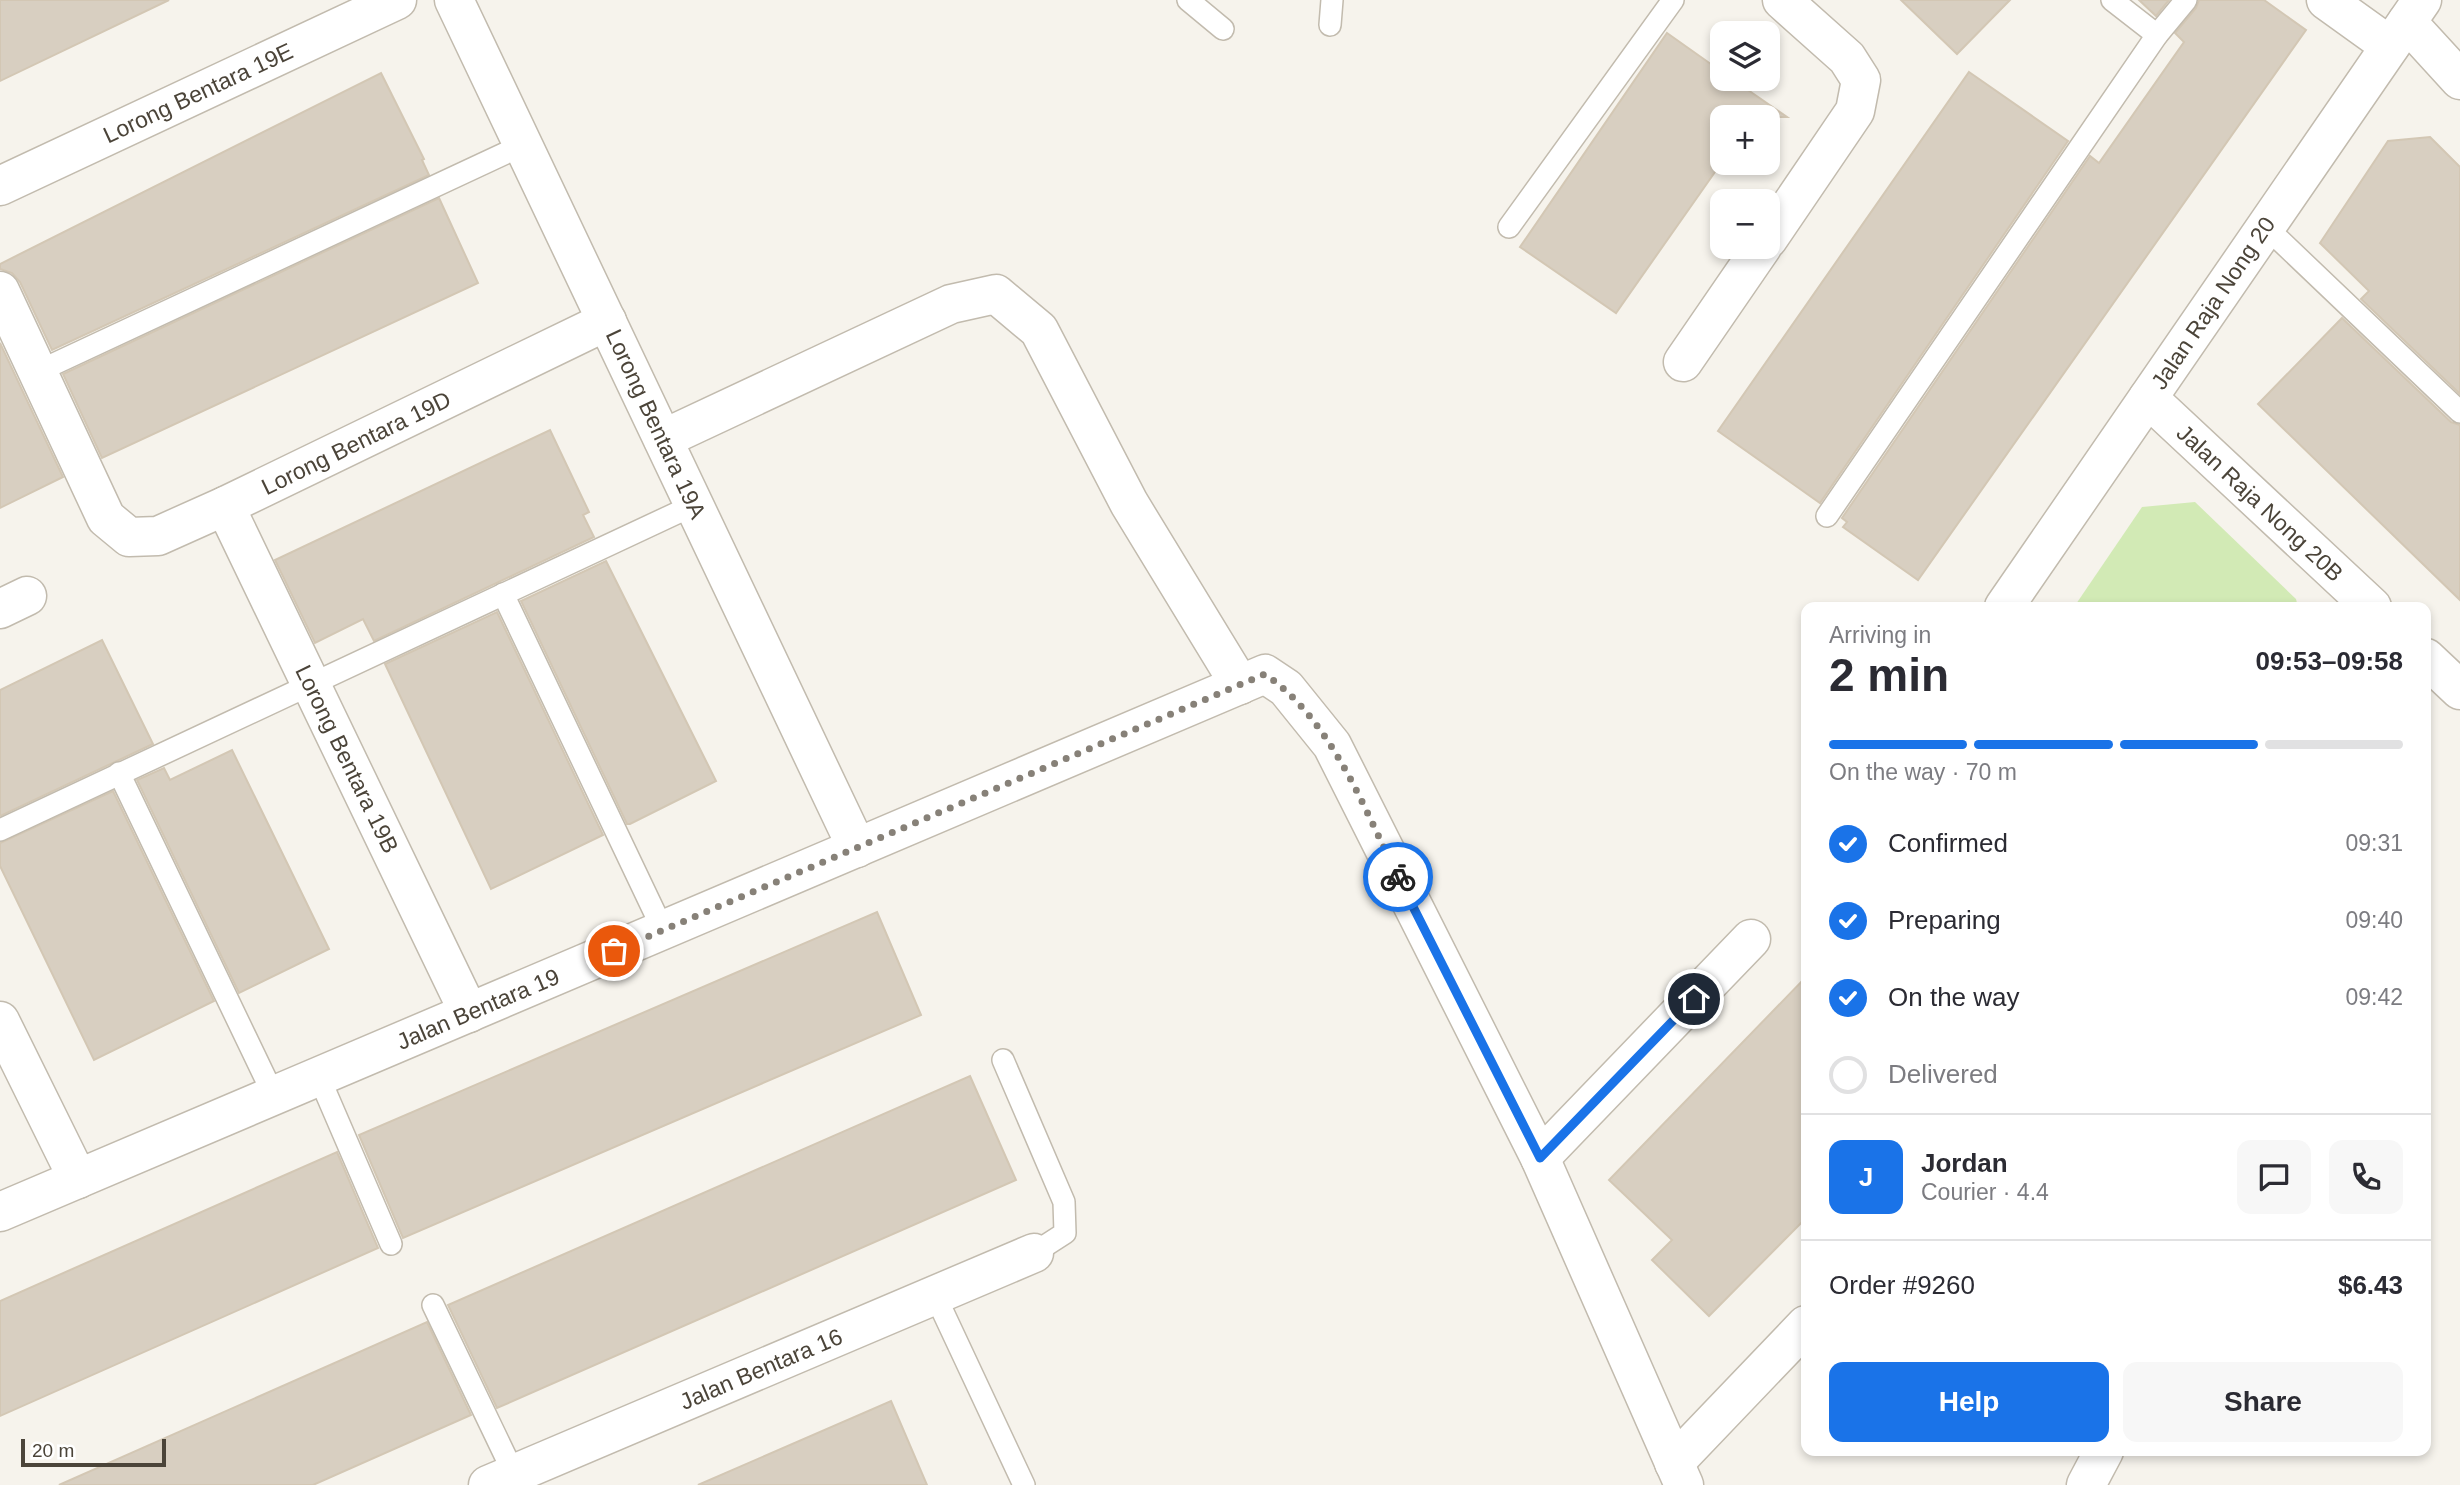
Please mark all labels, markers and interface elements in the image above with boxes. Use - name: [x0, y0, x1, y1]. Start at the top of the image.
- map controls: [1710, 21, 1780, 259]
- button: layers: [1710, 21, 1780, 91]
- street label: Lorong Bentara 19E: [99, 38, 297, 148]
- button: +: [1710, 105, 1780, 175]
- button: −: [1710, 189, 1780, 259]
- street label: Jalan Raja Nong 20: [2146, 212, 2280, 394]
- street label: Lorong Bentara 19A: [601, 325, 712, 523]
- street label: Lorong Bentara 19D: [257, 386, 455, 500]
- street label: Jalan Raja Nong 20B: [2172, 419, 2348, 587]
- text: Arriving in: [1829, 622, 1931, 648]
- text: 09:53–09:58: [2256, 646, 2403, 676]
- text: 2 min: [1829, 649, 1949, 701]
- street label: Lorong Bentara 19B: [290, 661, 404, 857]
- text: On the way · 70 m: [1829, 759, 2017, 785]
- icon: check: [1829, 825, 1867, 863]
- text: Confirmed: [1888, 828, 2008, 858]
- text: 09:31: [2345, 830, 2403, 856]
- courier: [1363, 842, 1433, 912]
- icon: bike: [1379, 858, 1417, 896]
- icon: check: [1829, 902, 1867, 940]
- text: Preparing: [1888, 905, 2001, 935]
- text: 09:40: [2345, 907, 2403, 933]
- pin: [584, 921, 644, 981]
- icon: bag: [595, 932, 633, 970]
- street label: Jalan Bentara 19: [393, 963, 563, 1055]
- pin: [1664, 969, 1724, 1029]
- icon: check: [1829, 979, 1867, 1017]
- icon: home: [1675, 980, 1713, 1018]
- text: On the way: [1888, 982, 2020, 1012]
- text: 09:42: [2345, 984, 2403, 1010]
- text: Delivered: [1888, 1059, 1998, 1089]
- button: chat: [2237, 1140, 2311, 1214]
- button: phone: [2329, 1140, 2403, 1214]
- text: Jordan: [1921, 1148, 2008, 1178]
- text: J: [1859, 1162, 1873, 1192]
- text: Courier · 4.4: [1921, 1179, 2049, 1205]
- text: Order #9260: [1829, 1270, 1975, 1300]
- text: $6.43: [2338, 1270, 2403, 1300]
- street label: Jalan Bentara 16: [676, 1323, 846, 1415]
- button: Help: [1829, 1362, 2109, 1442]
- button: Share: [2123, 1362, 2403, 1442]
- scale bar: [21, 1436, 166, 1468]
- text: 20 m: [32, 1440, 74, 1461]

